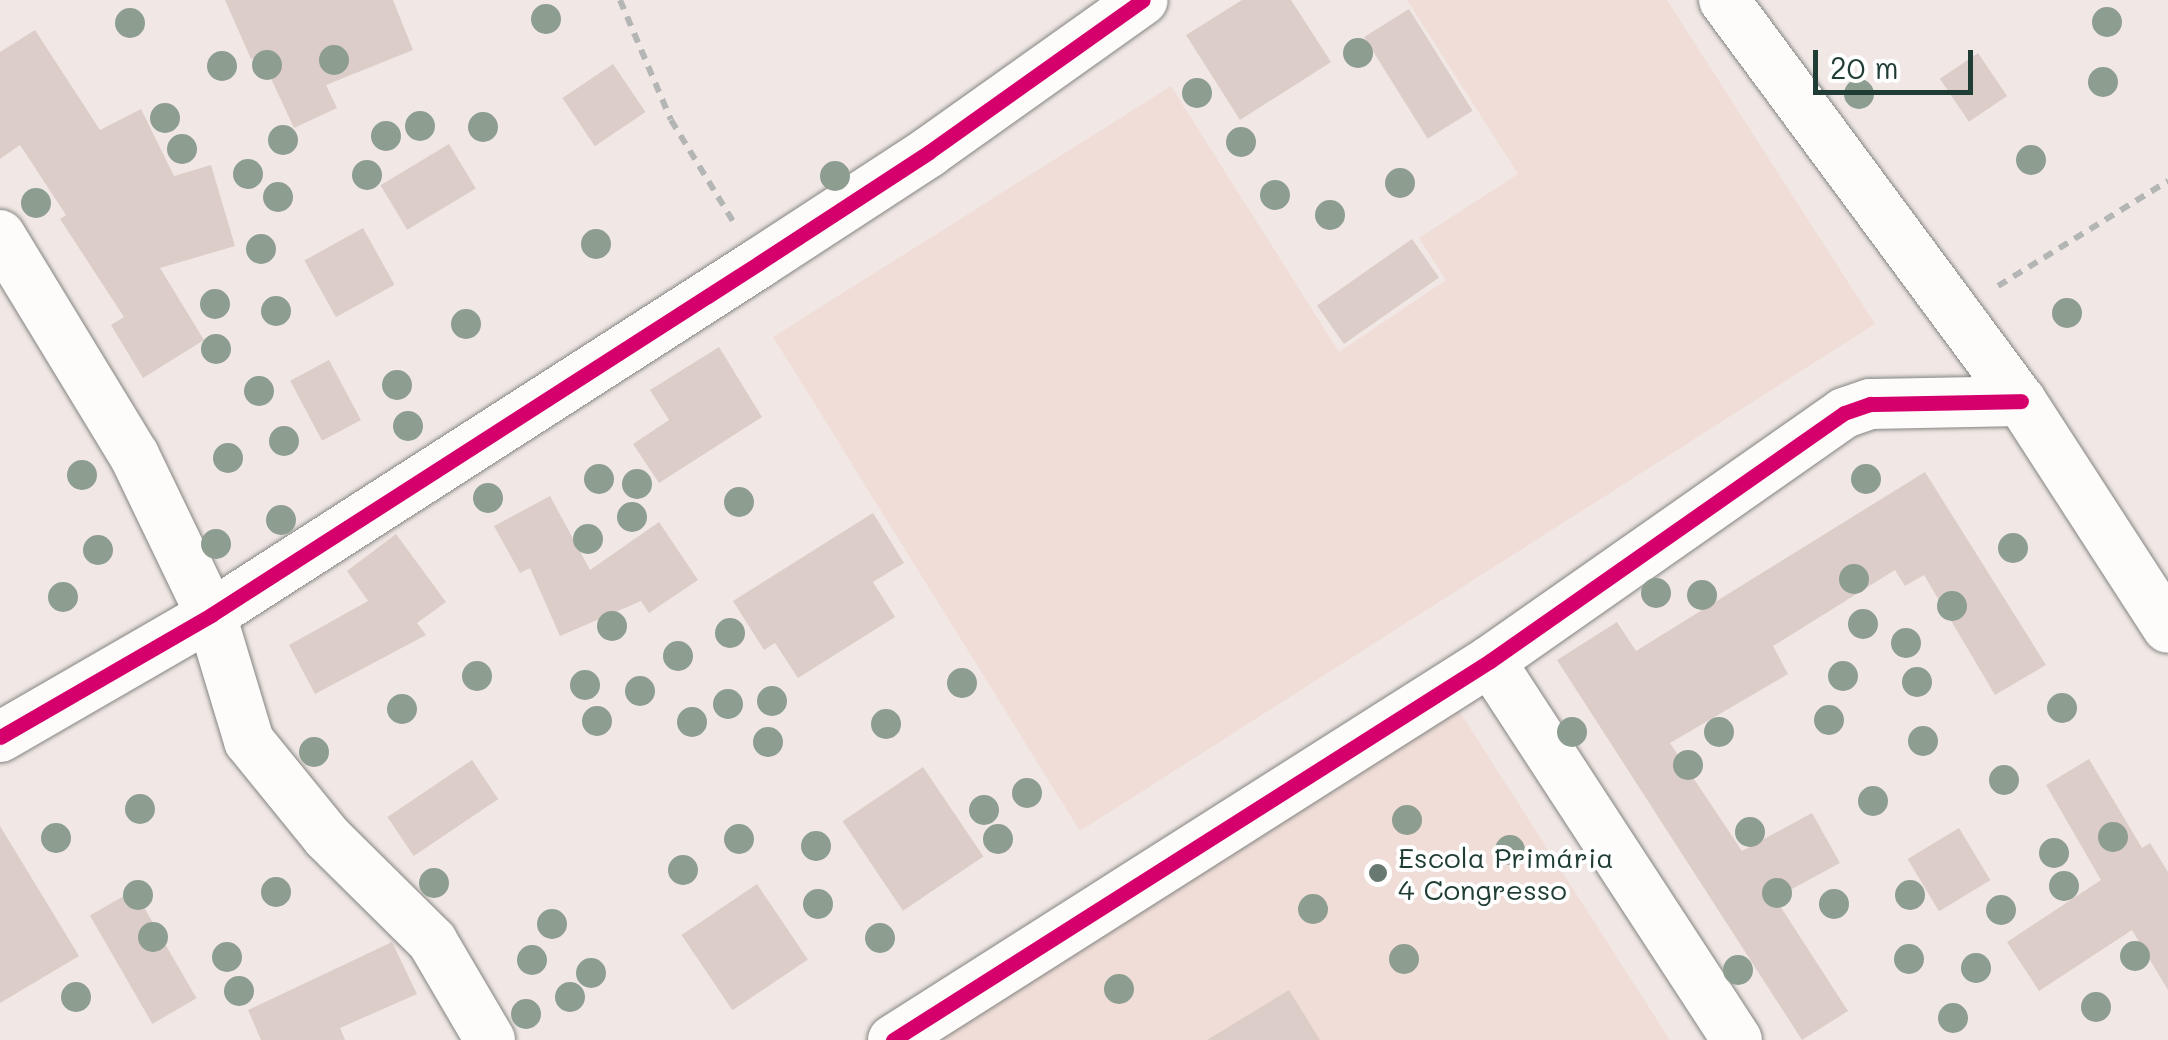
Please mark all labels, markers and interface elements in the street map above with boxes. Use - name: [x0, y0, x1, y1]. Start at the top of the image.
- scale bar: [1818, 30, 1978, 92]
- text: 20 m: [1830, 47, 1899, 87]
- place label: Escola Primária 4 Congresso: [1398, 840, 1614, 906]
- marker: Escola Primária 4 Congresso: [1367, 862, 1389, 884]

